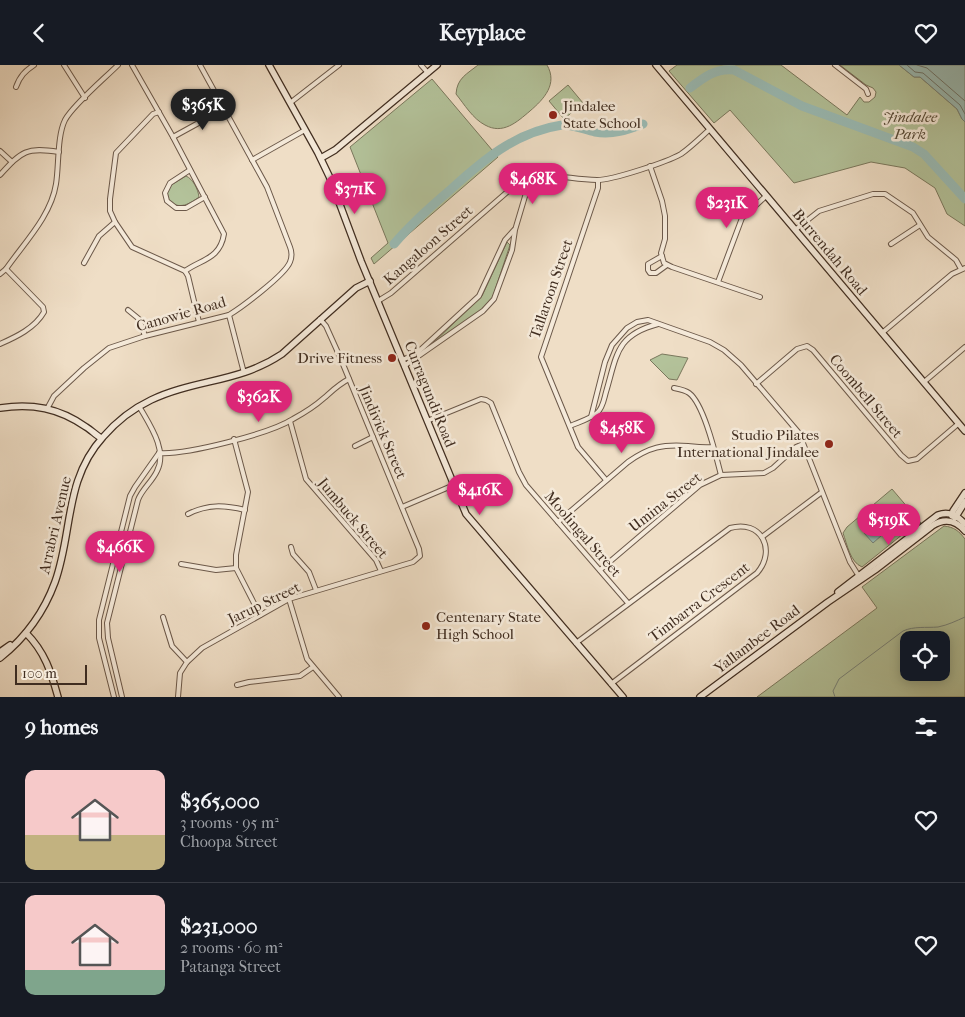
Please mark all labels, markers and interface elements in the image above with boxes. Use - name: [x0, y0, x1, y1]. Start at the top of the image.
- icon: back: [25, 19, 53, 47]
- icon: heart: [912, 19, 940, 47]
- text: Keyplace: [439, 20, 526, 46]
- pin: $365K: [168, 88, 238, 131]
- text: $365K: [182, 95, 224, 114]
- place label: Jindalee State School: [562, 97, 641, 132]
- park label: Jindalee Park: [883, 108, 938, 143]
- marker: Jindalee State School: [547, 109, 559, 121]
- pin: $468K: [498, 163, 568, 205]
- text: $468K: [510, 169, 556, 188]
- pin: $371K: [320, 173, 390, 215]
- text: $371K: [335, 179, 375, 198]
- pin: $231K: [692, 186, 762, 229]
- text: $231K: [707, 193, 747, 212]
- street label: Kangaloon Street: [380, 201, 477, 289]
- street label: Burrendah Road: [789, 205, 872, 299]
- street label: Tallaroon Street: [526, 236, 577, 341]
- street label: Canowie Road: [134, 292, 229, 335]
- street label: Curragundi Road: [401, 338, 460, 450]
- place label: Drive Fitness: [297, 349, 382, 367]
- street label: Coombell Street: [826, 350, 907, 442]
- marker: Drive Fitness: [386, 352, 398, 364]
- pin: $362K: [224, 381, 294, 423]
- street label: Jindivick Street: [355, 382, 411, 482]
- text: $362K: [237, 387, 281, 406]
- pin: $458K: [587, 411, 657, 454]
- text: $458K: [600, 418, 644, 437]
- place label: Studio Pilates International Jindalee: [677, 426, 820, 461]
- marker: Studio Pilates International Jindalee: [823, 438, 835, 450]
- street label: Umina Street: [625, 468, 705, 536]
- street label: Jumbuck Street: [313, 473, 392, 562]
- pin: $416K: [445, 473, 515, 516]
- street label: Arrabri Avenue: [35, 474, 75, 577]
- text: $416K: [458, 480, 502, 499]
- street label: Moolingal Street: [541, 487, 626, 581]
- pin: $519K: [854, 503, 924, 546]
- text: $519K: [868, 510, 910, 529]
- pin: $466K: [85, 531, 155, 573]
- text: $466K: [96, 537, 144, 556]
- street label: Timbarra Crescent: [645, 558, 754, 646]
- street label: Jarup Street: [224, 578, 304, 629]
- street label: Yallambee Road: [710, 600, 804, 678]
- place label: Centenary State High School: [436, 608, 542, 643]
- marker: Centenary State High School: [420, 620, 432, 632]
- map controls: [900, 631, 950, 681]
- button: locate: [900, 631, 950, 681]
- scale bar: [15, 662, 88, 685]
- text: 100 m: [22, 665, 57, 682]
- icon: filters: [912, 713, 940, 741]
- text: 9 homes: [25, 715, 98, 739]
- text: $365,000: [180, 789, 260, 813]
- icon: home: [65, 790, 125, 850]
- icon: heart: [912, 806, 940, 834]
- text: 3 rooms · 95 m²: [180, 813, 279, 832]
- text: Choopa Street: [180, 832, 278, 851]
- text: $231,000: [180, 914, 258, 938]
- icon: home: [65, 915, 125, 975]
- icon: heart: [912, 931, 940, 959]
- text: 2 rooms · 60 m²: [180, 938, 283, 957]
- text: Patanga Street: [180, 957, 281, 976]

